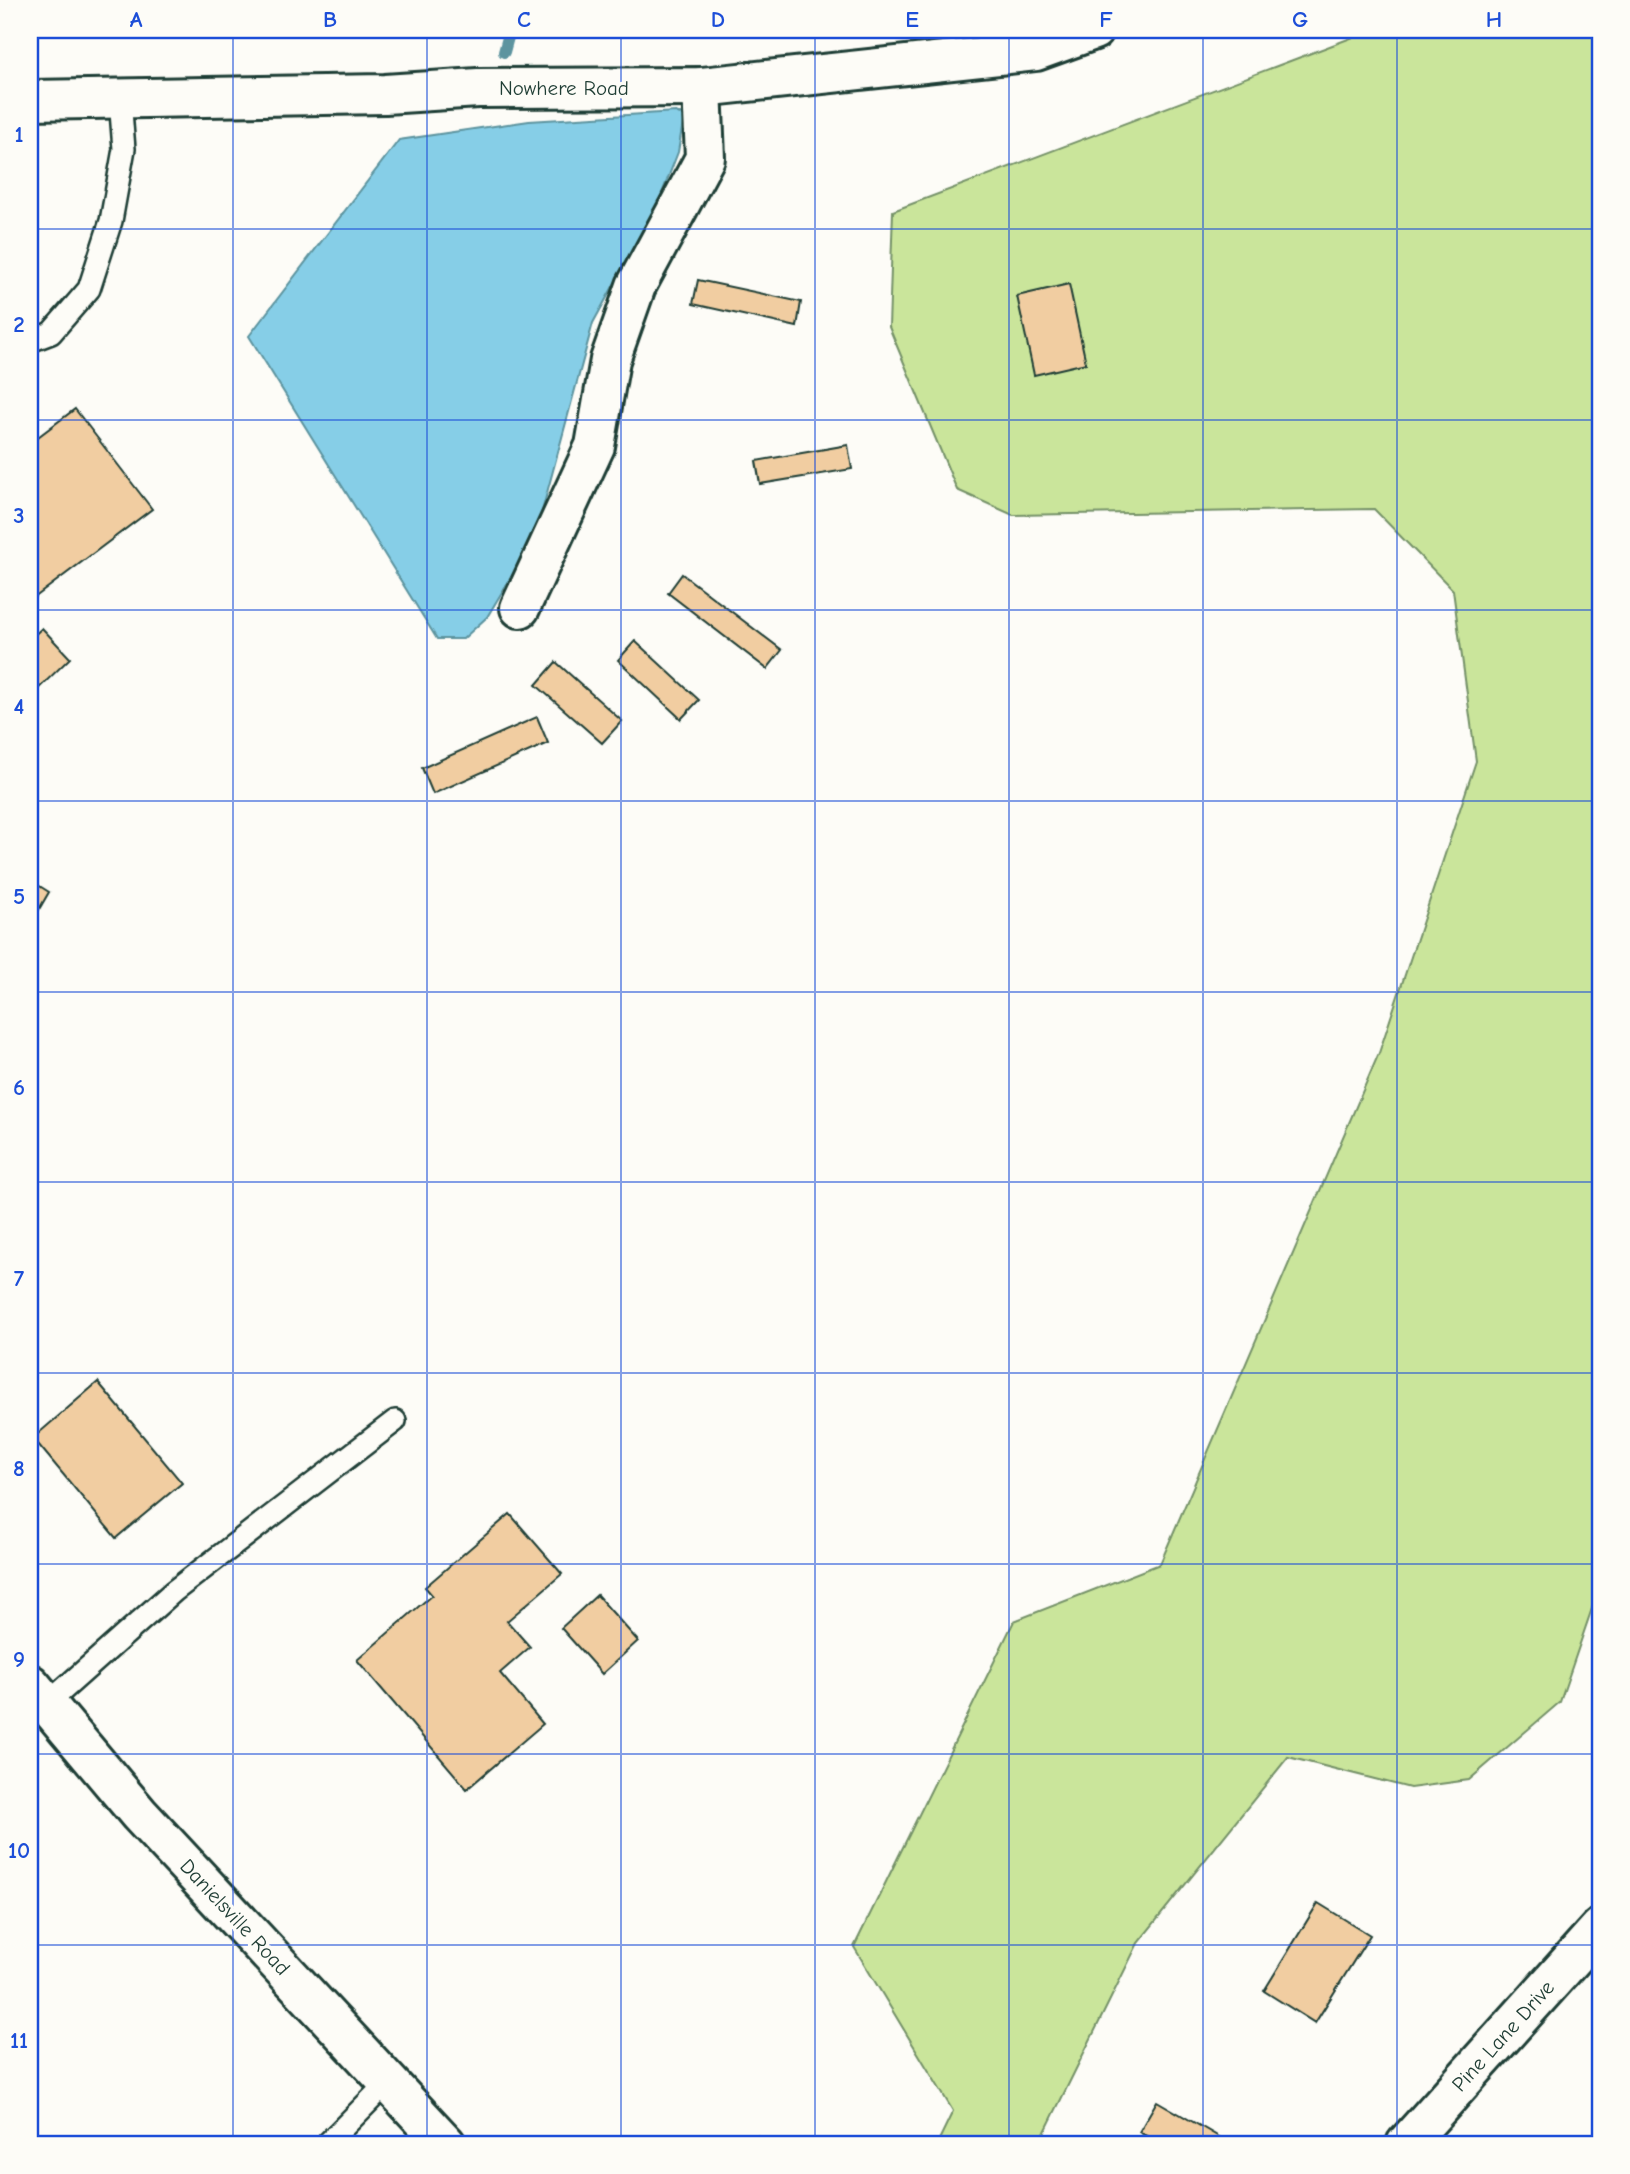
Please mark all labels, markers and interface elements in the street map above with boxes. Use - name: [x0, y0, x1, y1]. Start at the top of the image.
- text: A: [130, 6, 143, 33]
- text: B: [323, 6, 337, 33]
- text: C: [517, 6, 531, 33]
- text: D: [711, 6, 725, 33]
- text: E: [905, 6, 919, 33]
- text: F: [1099, 6, 1113, 33]
- text: G: [1292, 6, 1308, 33]
- text: H: [1486, 6, 1502, 33]
- street label: Nowhere Road: [499, 76, 629, 100]
- text: 1: [14, 121, 24, 148]
- text: 2: [13, 311, 25, 338]
- text: 3: [13, 502, 25, 529]
- text: 4: [14, 693, 25, 720]
- text: 5: [13, 883, 25, 910]
- text: 6: [13, 1074, 25, 1101]
- text: 7: [14, 1265, 25, 1292]
- text: 8: [13, 1455, 25, 1482]
- text: 9: [13, 1646, 25, 1673]
- text: 10: [8, 1837, 30, 1864]
- street label: Danielsville Road: [175, 1854, 295, 1980]
- street label: Pine Lane Drive: [1447, 1976, 1559, 2096]
- text: 11: [10, 2027, 28, 2054]

